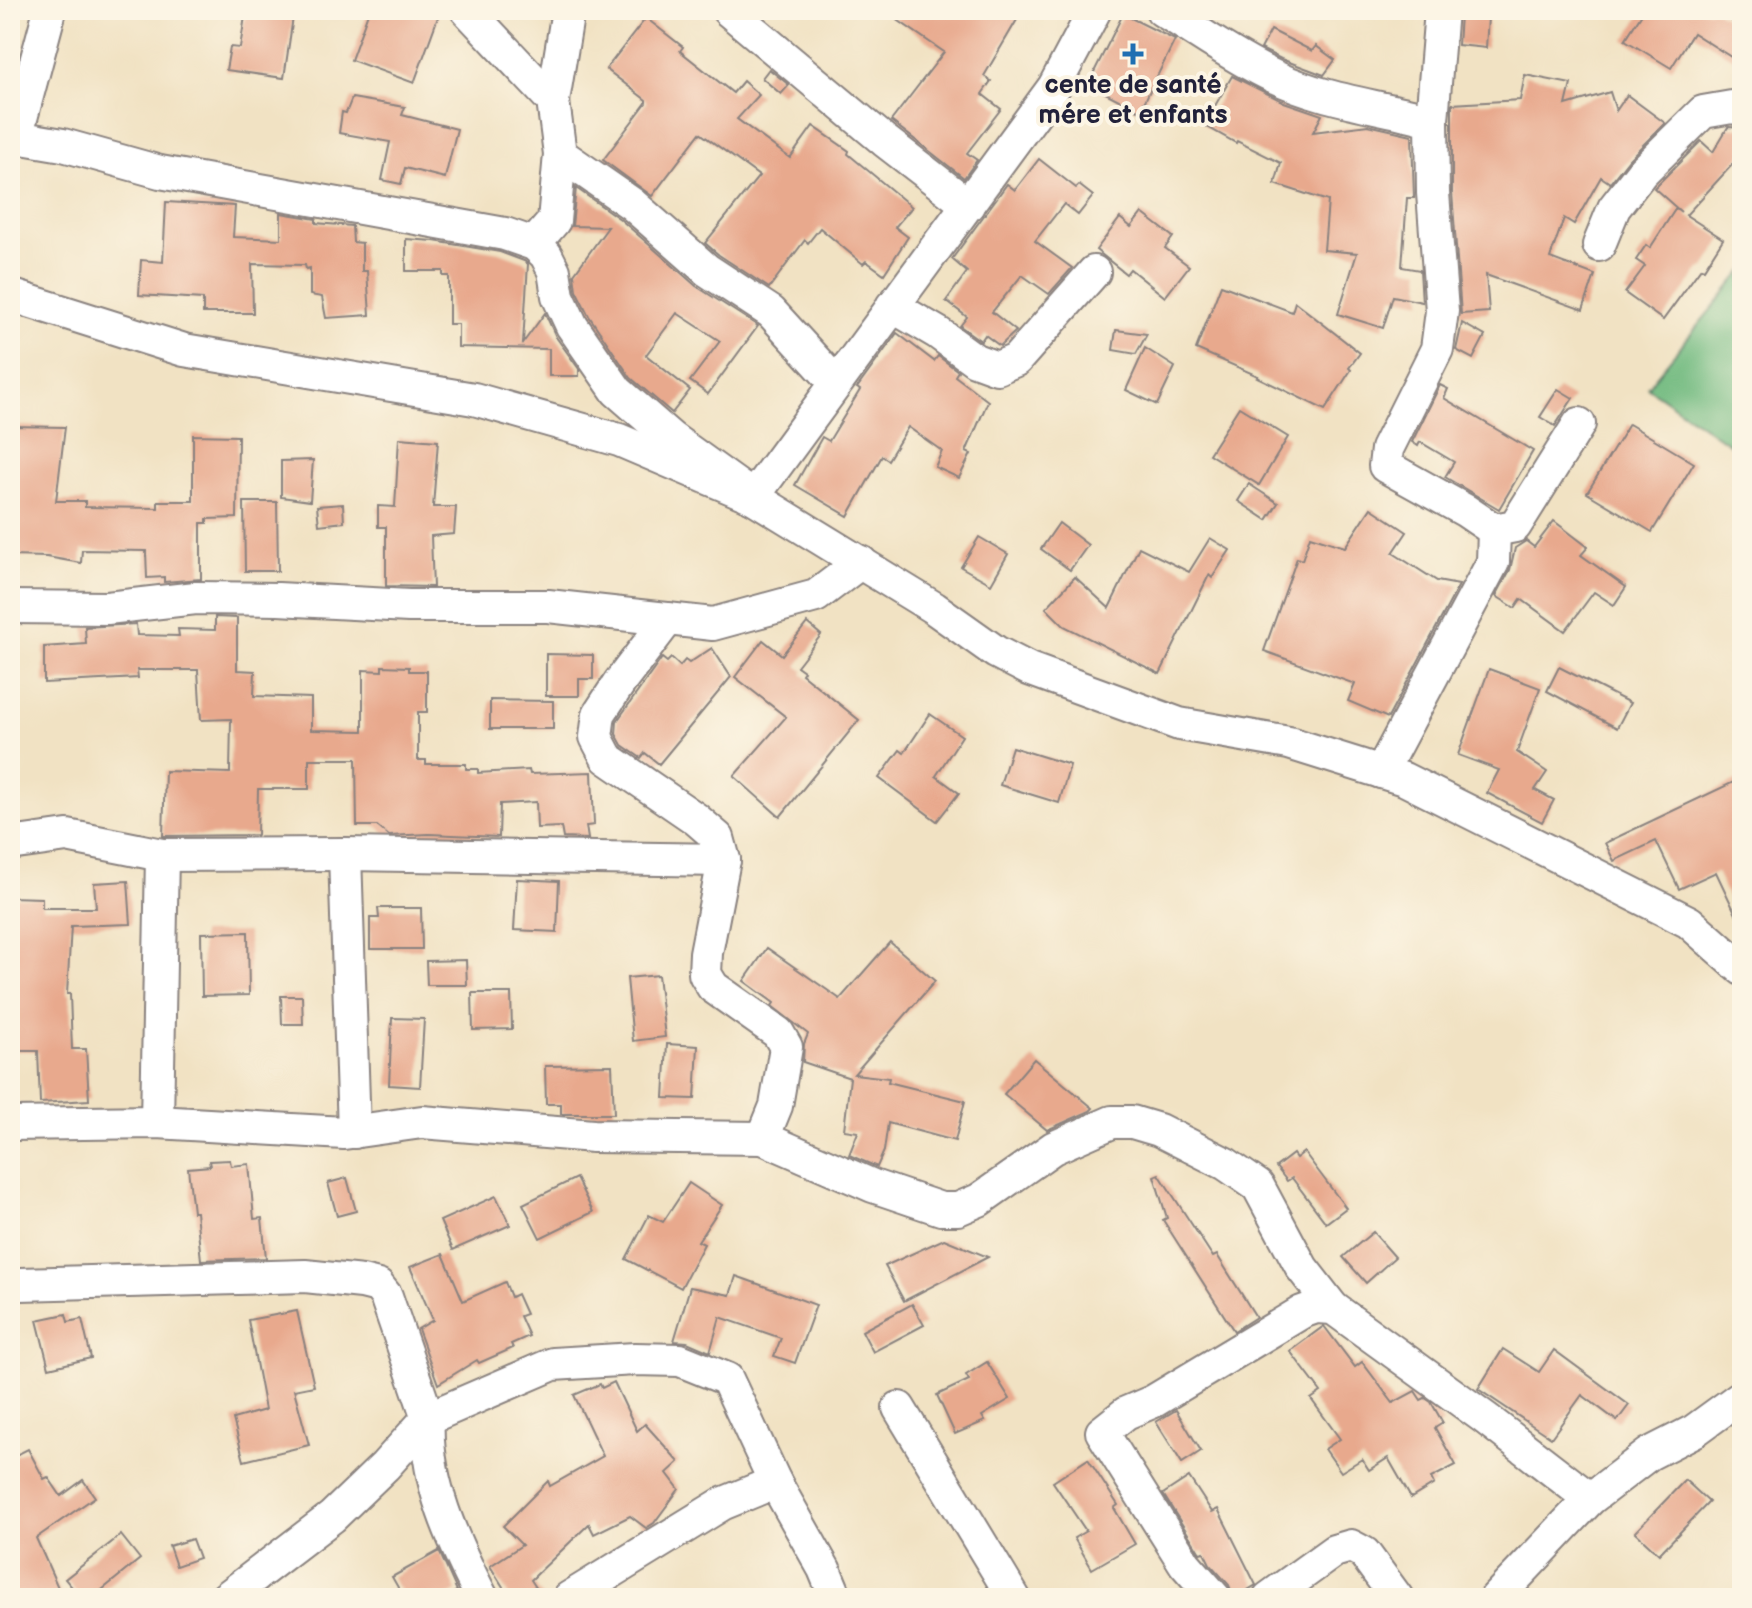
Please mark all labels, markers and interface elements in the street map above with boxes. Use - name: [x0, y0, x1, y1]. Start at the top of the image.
- marker: cente de santé mére et enfants: [1122, 43, 1144, 65]
- place label: cente de santé mére et enfants: [1038, 70, 1228, 131]

